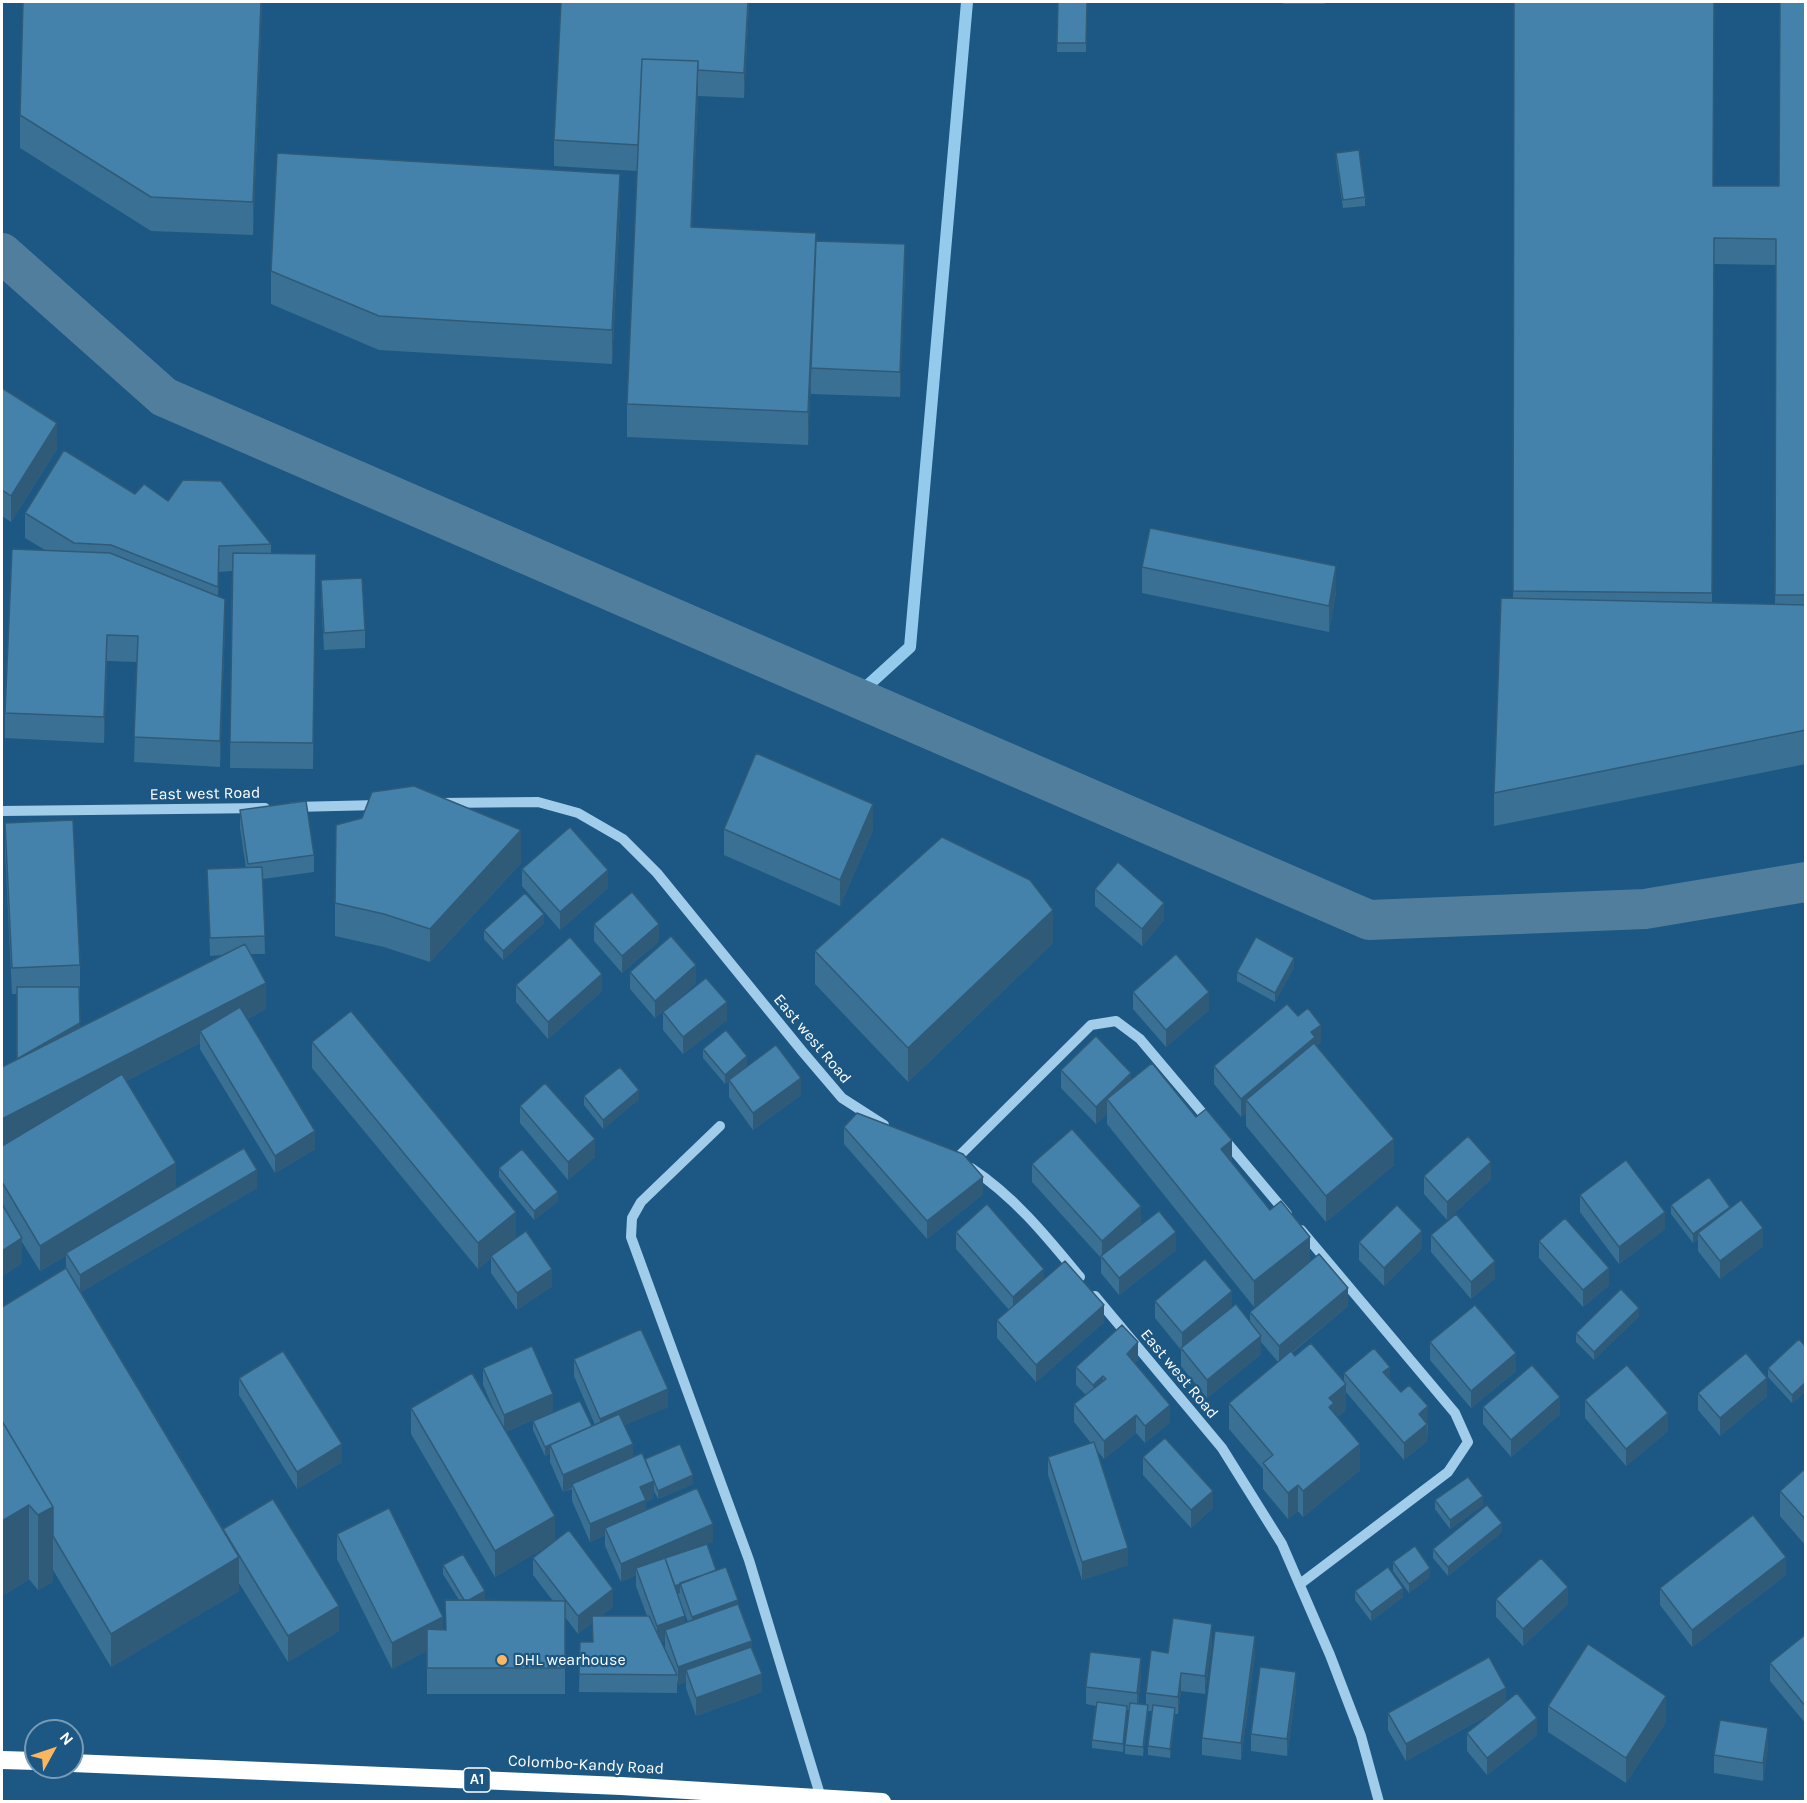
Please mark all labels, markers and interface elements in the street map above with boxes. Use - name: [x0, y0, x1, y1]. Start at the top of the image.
- street label: East west Road: [149, 783, 261, 805]
- street label: East west Road: [769, 990, 855, 1088]
- street label: East west Road: [1136, 1325, 1222, 1423]
- place label: DHL wearhouse: [514, 1650, 626, 1670]
- marker: DHL wearhouse: [495, 1653, 509, 1667]
- north arrow: [24, 1719, 84, 1779]
- text: N: [56, 1728, 78, 1749]
- street label: Colombo-Kandy Road: [507, 1751, 665, 1779]
- road number: A1: [464, 1768, 490, 1792]

